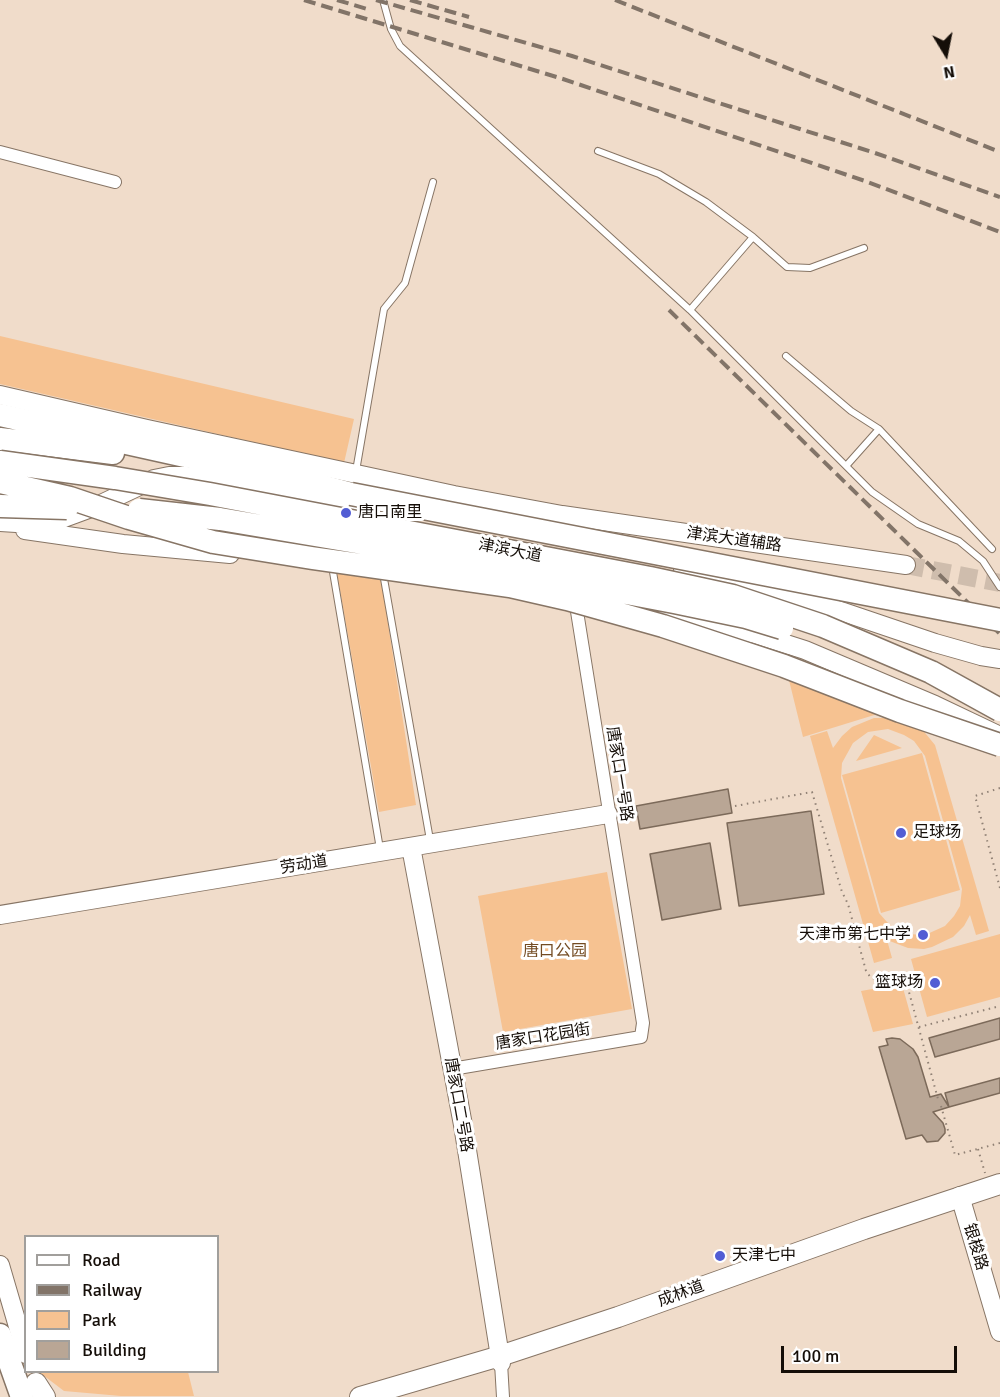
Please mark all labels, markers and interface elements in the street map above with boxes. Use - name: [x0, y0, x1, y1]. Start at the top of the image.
- north arrow: [916, 24, 976, 84]
- text: N: [942, 61, 956, 83]
- place label: 唐口南里: [358, 503, 422, 523]
- marker: 唐口南里: [339, 506, 353, 520]
- street label: 津滨大道辅路: [685, 524, 783, 556]
- street label: 津滨大道: [477, 535, 543, 567]
- street label: 唐家口一号路: [602, 725, 636, 823]
- place label: 足球场: [913, 823, 961, 843]
- marker: 足球场: [894, 826, 908, 840]
- street label: 劳动道: [279, 852, 329, 878]
- place label: 天津市第七中学: [799, 925, 911, 945]
- marker: 天津市第七中学: [916, 928, 930, 942]
- park label: 唐口公园: [523, 942, 587, 962]
- place label: 篮球场: [875, 973, 923, 993]
- marker: 篮球场: [928, 976, 942, 990]
- street label: 唐家口花园街: [494, 1020, 592, 1054]
- street label: 唐家口二号路: [440, 1056, 476, 1154]
- street label: 银梭路: [959, 1221, 991, 1273]
- legend: [24, 1235, 219, 1373]
- place label: 天津七中: [732, 1246, 796, 1266]
- text: Road: [82, 1249, 121, 1271]
- marker: 天津七中: [713, 1249, 727, 1263]
- street label: 成林道: [655, 1277, 707, 1311]
- text: Railway: [82, 1279, 142, 1301]
- text: Park: [82, 1309, 117, 1331]
- scale bar: [784, 1334, 960, 1372]
- text: Building: [82, 1339, 146, 1361]
- text: 100 m: [792, 1345, 839, 1367]

